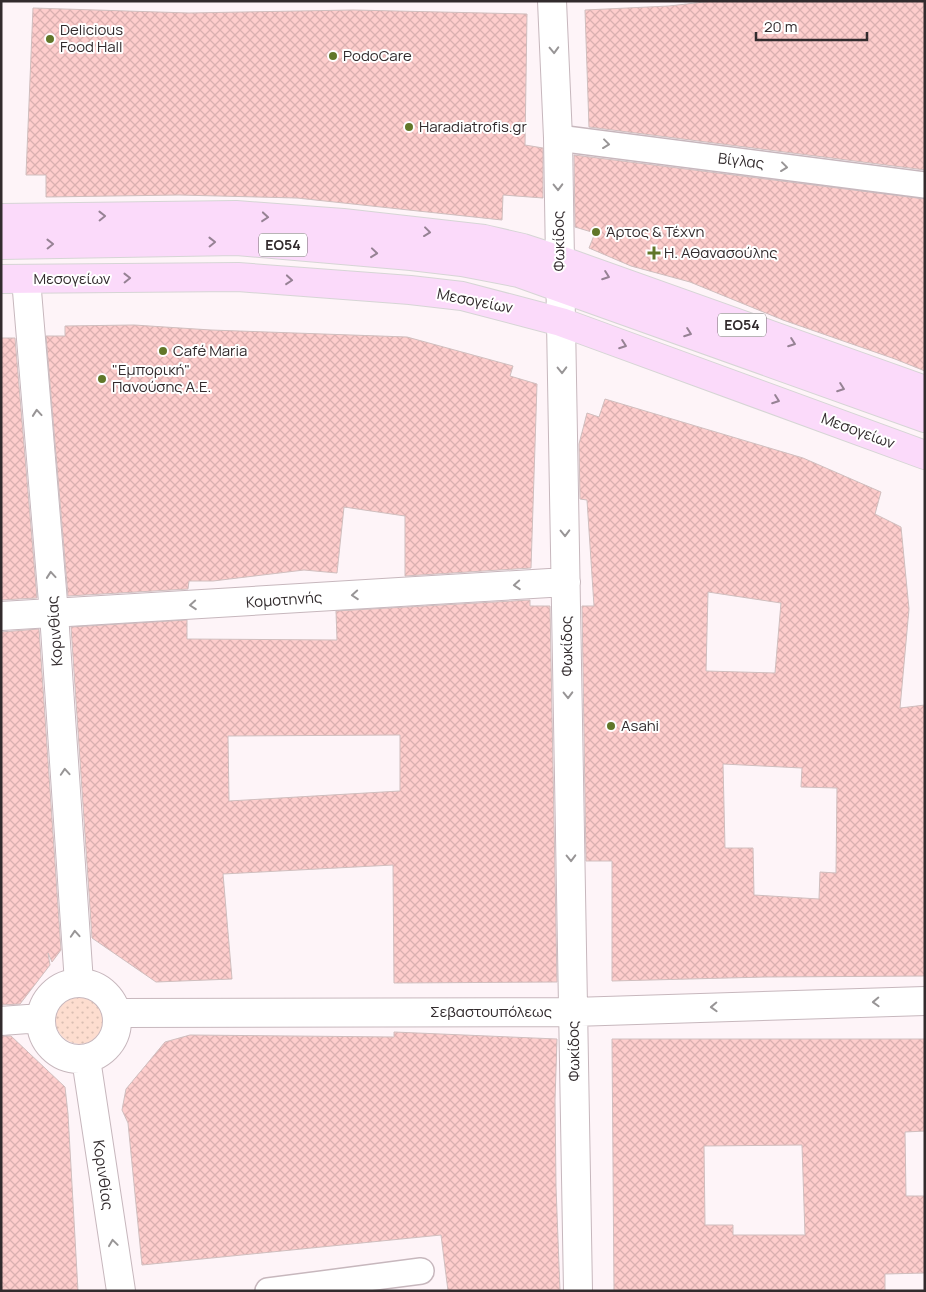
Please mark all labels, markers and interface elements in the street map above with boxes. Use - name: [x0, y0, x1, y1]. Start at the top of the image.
- scale bar: [756, 10, 867, 42]
- text: 20 m: [764, 16, 797, 37]
- place label: Delicious Food Hall: [60, 19, 123, 57]
- marker: Delicious Food Hall: [44, 33, 56, 45]
- place label: PodoCare: [343, 45, 412, 66]
- one-way arrow: [549, 46, 559, 54]
- marker: PodoCare: [327, 50, 339, 62]
- place label: Haradiatrofis.gr: [419, 116, 528, 137]
- marker: Haradiatrofis.gr: [403, 121, 415, 133]
- one-way arrow: [602, 138, 610, 149]
- street label: Βίγλας: [717, 147, 765, 174]
- one-way arrow: [781, 161, 789, 172]
- one-way arrow: [553, 183, 563, 191]
- street label: Φωκίδος: [547, 210, 570, 272]
- one-way arrow: [99, 211, 107, 222]
- one-way arrow: [261, 211, 269, 222]
- place label: Άρτος & Τέχνη: [606, 221, 704, 242]
- one-way arrow: [423, 226, 431, 237]
- marker: Άρτος & Τέχνη: [590, 226, 602, 238]
- road number: ΕΟ54: [259, 234, 307, 256]
- one-way arrow: [209, 236, 217, 247]
- one-way arrow: [46, 239, 54, 249]
- place label: Η. Αθανασούλης: [664, 242, 777, 263]
- one-way arrow: [371, 247, 379, 258]
- marker: Η. Αθανασούλης: [648, 247, 660, 259]
- street label: Μεσογείων: [34, 268, 111, 289]
- one-way arrow: [601, 270, 609, 280]
- one-way arrow: [124, 273, 131, 283]
- one-way arrow: [285, 275, 293, 286]
- street label: Μεσογείων: [435, 283, 515, 318]
- road number: ΕΟ54: [718, 314, 766, 336]
- one-way arrow: [684, 327, 692, 337]
- one-way arrow: [787, 337, 795, 347]
- one-way arrow: [618, 339, 627, 349]
- place label: Café Maria: [173, 340, 247, 361]
- marker: Café Maria: [157, 345, 169, 357]
- place label: "Εμπορική" Πανούσης Α.Ε.: [112, 359, 211, 397]
- one-way arrow: [557, 367, 567, 375]
- marker: "Εμπορική" Πανούσης Α.Ε.: [96, 373, 108, 385]
- one-way arrow: [837, 382, 845, 392]
- one-way arrow: [771, 394, 779, 404]
- street label: Μεσογείων: [818, 408, 898, 454]
- one-way arrow: [32, 409, 43, 417]
- one-way arrow: [560, 530, 570, 537]
- one-way arrow: [46, 570, 57, 578]
- one-way arrow: [513, 580, 521, 591]
- street label: Κομοτηνής: [245, 586, 323, 613]
- one-way arrow: [351, 590, 359, 601]
- street label: Κορινθίας: [42, 595, 67, 667]
- one-way arrow: [188, 600, 196, 611]
- street label: Φωκίδος: [555, 615, 578, 677]
- one-way arrow: [563, 692, 573, 700]
- place label: Asahi: [621, 715, 659, 736]
- marker: Asahi: [605, 720, 617, 732]
- one-way arrow: [59, 768, 70, 776]
- one-way arrow: [565, 854, 576, 862]
- one-way arrow: [70, 930, 81, 938]
- one-way arrow: [872, 997, 880, 1008]
- street label: Σεβαστουπόλεως: [430, 1001, 552, 1022]
- one-way arrow: [709, 1002, 717, 1013]
- street label: Φωκίδος: [562, 1020, 585, 1082]
- street label: Κορινθίας: [88, 1139, 119, 1211]
- one-way arrow: [109, 1238, 119, 1247]

